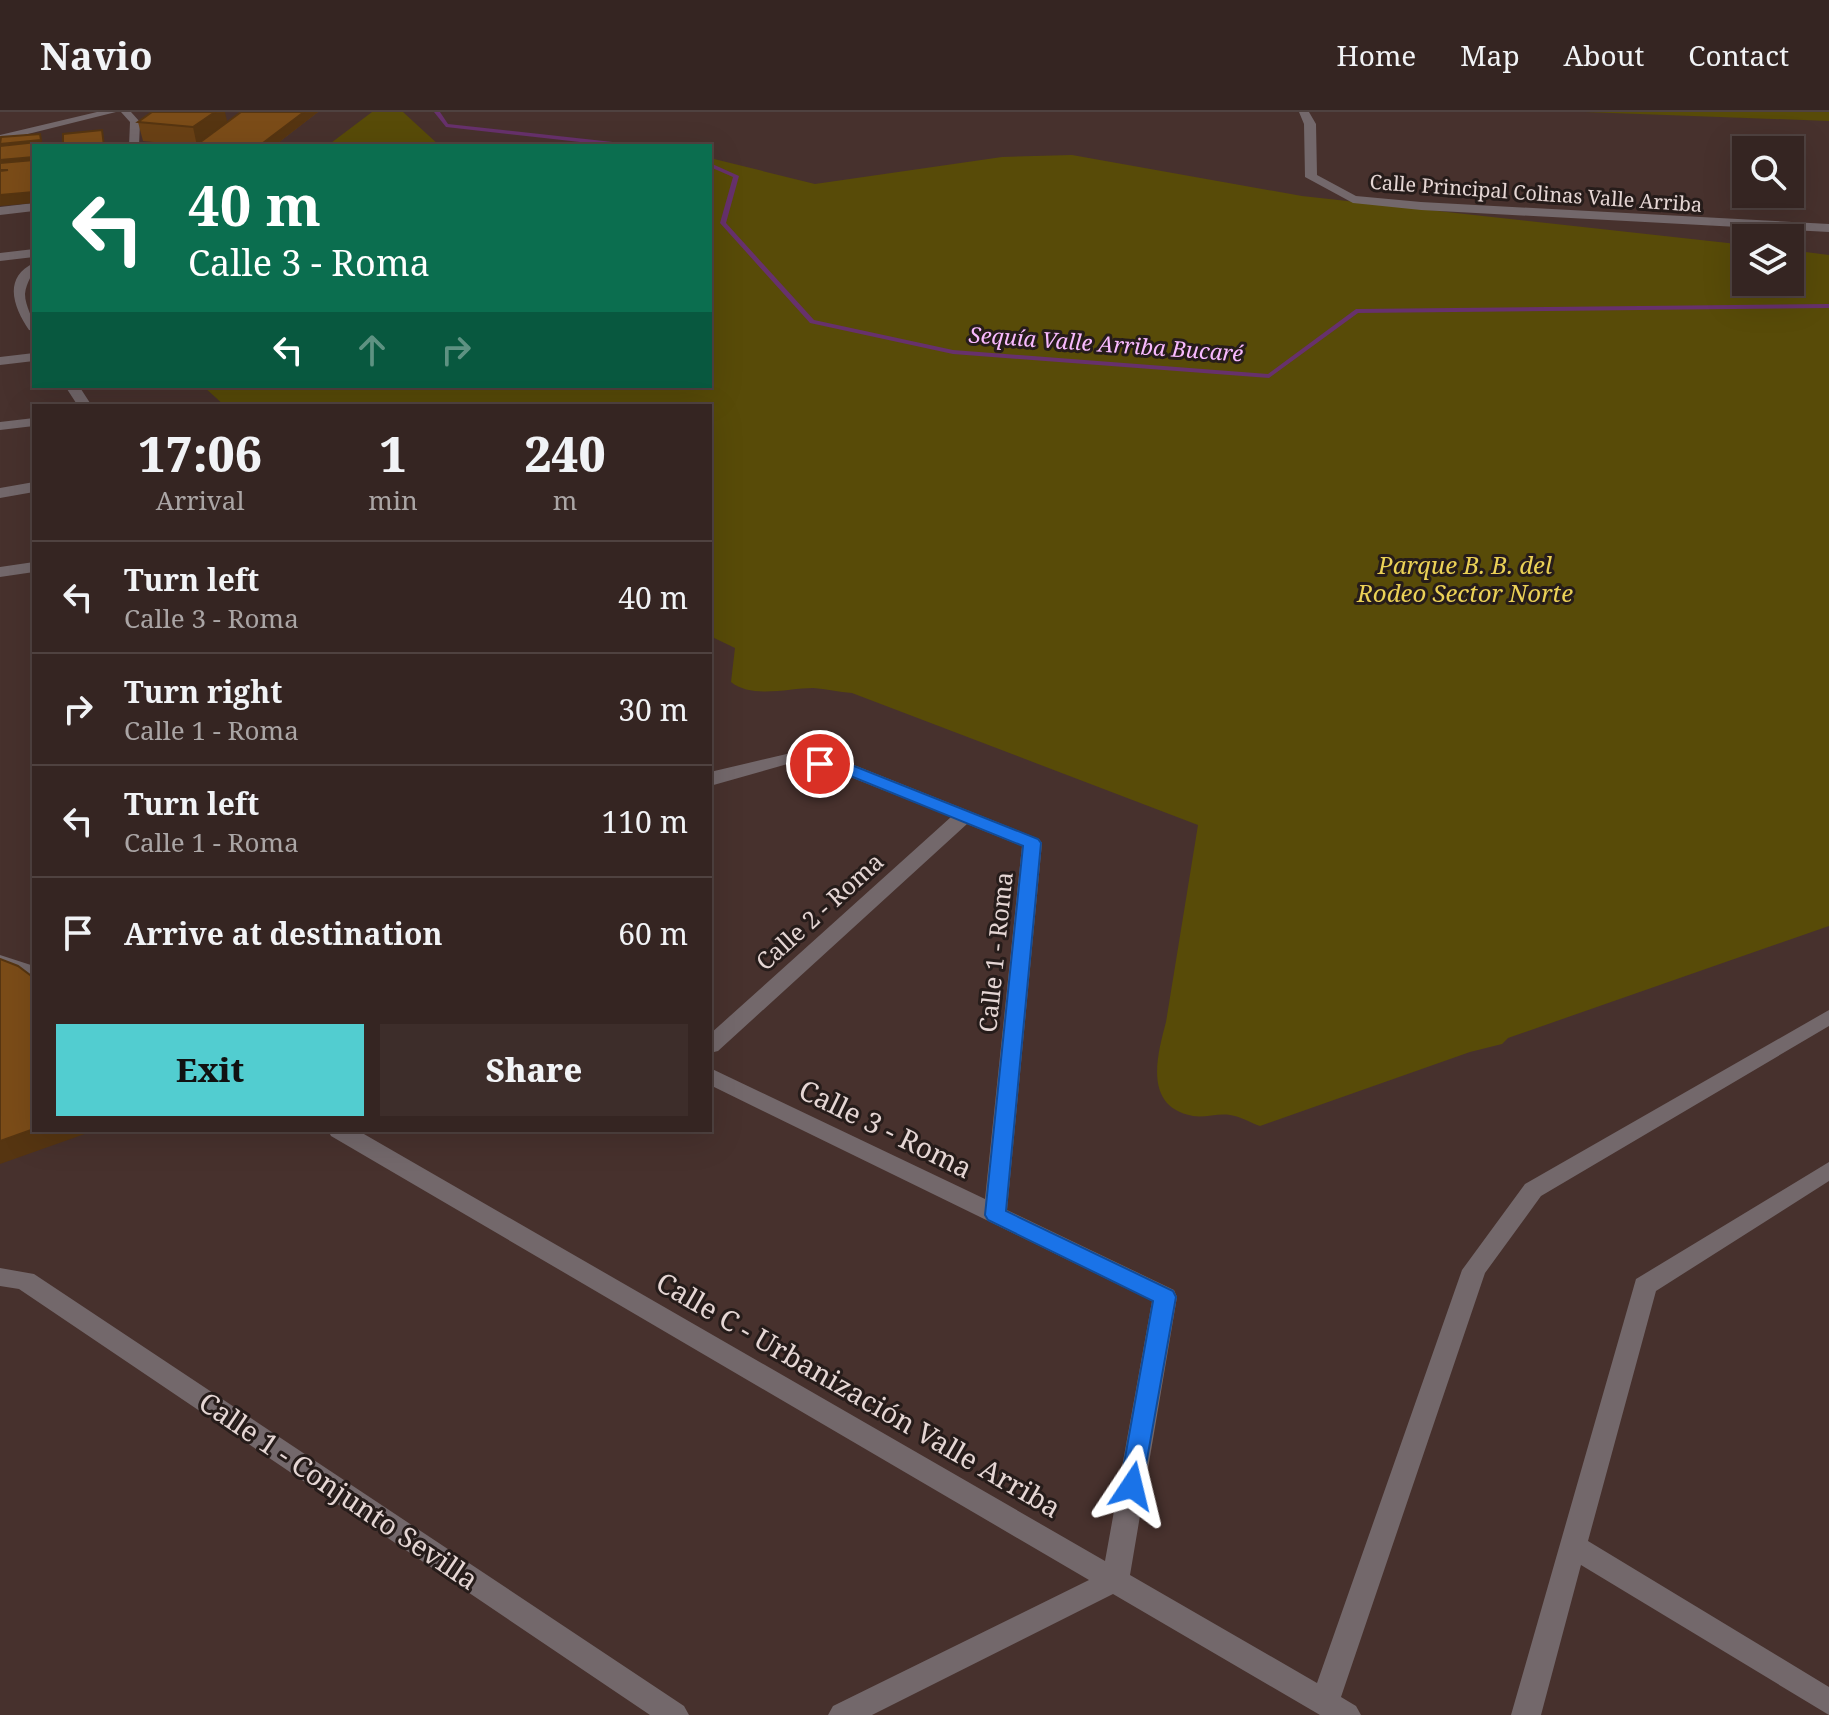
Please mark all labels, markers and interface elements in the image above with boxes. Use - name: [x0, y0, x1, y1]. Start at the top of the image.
- text: Navio: [40, 29, 152, 81]
- text: Home: [1337, 36, 1416, 74]
- text: Map: [1460, 36, 1520, 74]
- text: About: [1564, 36, 1644, 74]
- text: Contact: [1688, 36, 1789, 74]
- map controls: [1732, 136, 1804, 296]
- button: search: [1732, 136, 1804, 208]
- text: 40 m: [188, 166, 321, 242]
- street label: Calle Principal Colinas Valle Arriba: [1369, 168, 1703, 218]
- icon: left: [56, 176, 160, 280]
- button: layers: [1732, 224, 1804, 296]
- text: Calle 3 - Roma: [188, 238, 430, 287]
- water label: Sequía Valle Arriba Bucaré: [968, 318, 1245, 368]
- icon: left: [266, 328, 310, 372]
- icon: ahead: [350, 328, 394, 372]
- icon: right: [434, 328, 478, 372]
- text: 17:06: [138, 421, 262, 486]
- text: 1: [379, 421, 407, 486]
- text: 240: [524, 421, 606, 486]
- text: Arrival: [156, 482, 245, 518]
- text: min: [368, 482, 418, 518]
- text: m: [553, 482, 577, 518]
- park label: Parque B. B. del Rodeo Sector Norte: [1356, 548, 1573, 609]
- text: Turn left: [124, 559, 259, 600]
- icon: left: [56, 575, 100, 619]
- text: 40 m: [618, 577, 688, 618]
- text: Calle 3 - Roma: [124, 600, 299, 636]
- text: Turn right: [124, 671, 282, 712]
- icon: right: [56, 687, 100, 731]
- text: 30 m: [618, 689, 688, 730]
- text: Calle 1 - Roma: [124, 712, 299, 748]
- pin: [786, 730, 854, 798]
- icon: arrive: [798, 742, 842, 786]
- text: Turn left: [124, 783, 259, 824]
- icon: left: [56, 799, 100, 843]
- text: 110 m: [602, 801, 688, 842]
- text: Calle 1 - Roma: [124, 824, 299, 860]
- street label: Calle 2 - Roma: [748, 845, 890, 977]
- street label: Calle 1 - Roma: [970, 870, 1020, 1034]
- icon: arrive: [56, 911, 100, 955]
- text: Arrive at destination: [124, 913, 443, 954]
- text: 60 m: [618, 913, 688, 954]
- button: Exit: [56, 1024, 364, 1116]
- button: Share: [380, 1024, 688, 1116]
- street label: Calle 3 - Roma: [793, 1070, 979, 1186]
- street label: Calle C - Urbanización Valle Arriba: [650, 1262, 1068, 1526]
- street label: Calle 1 - Conjunto Sevilla: [192, 1382, 486, 1598]
- position arrow: [1090, 1444, 1174, 1528]

